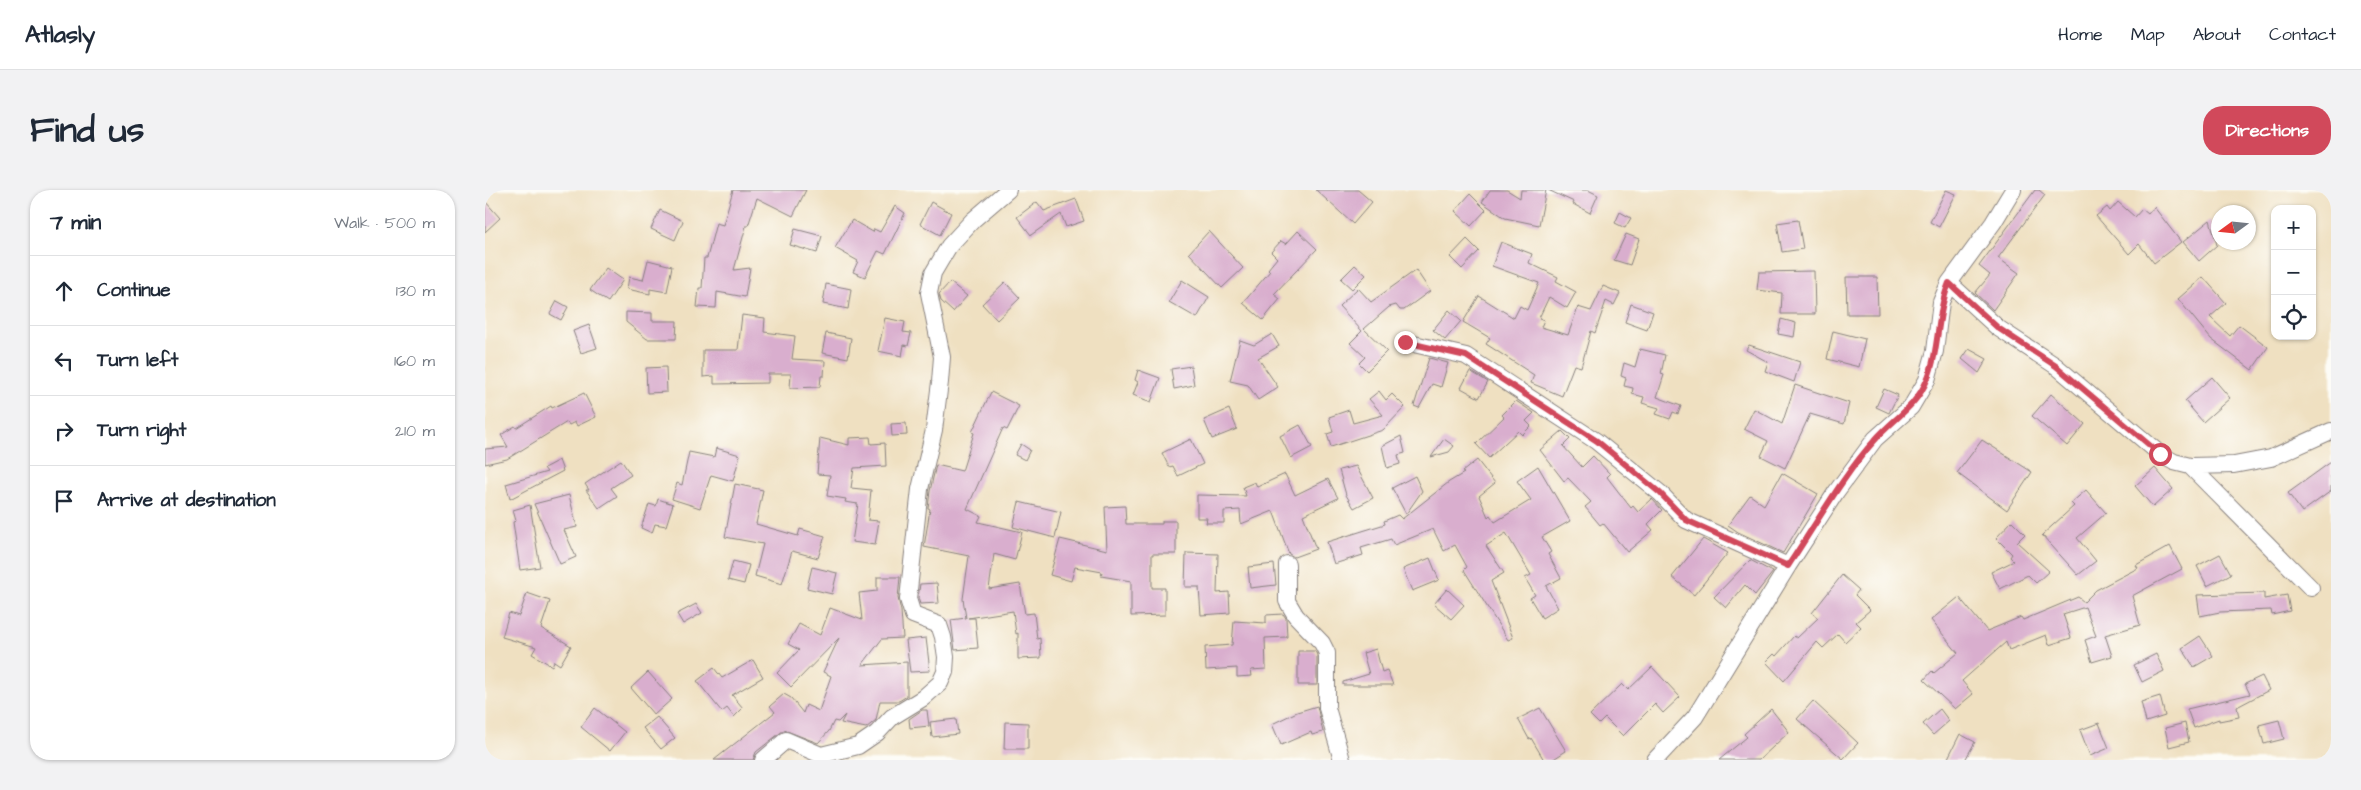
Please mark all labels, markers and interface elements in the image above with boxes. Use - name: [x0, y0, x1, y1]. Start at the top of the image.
- text: Atlasly: [25, 18, 95, 52]
- text: Home: [2058, 22, 2103, 47]
- text: Map: [2131, 22, 2165, 47]
- text: About: [2193, 22, 2241, 47]
- text: Contact: [2269, 22, 2336, 47]
- text: Find us: [30, 106, 144, 155]
- button: Directions: [2203, 106, 2331, 155]
- north arrow: [2211, 205, 2256, 250]
- map controls: [2271, 205, 2316, 340]
- button: +: [2271, 205, 2316, 250]
- text: 7 min: [50, 208, 101, 237]
- text: Walk · 500 m: [334, 212, 435, 234]
- button: −: [2271, 250, 2316, 295]
- icon: ahead: [50, 277, 78, 305]
- text: Continue: [97, 277, 171, 304]
- text: 130 m: [396, 280, 435, 302]
- button: locate: [2271, 295, 2316, 340]
- route end: [1394, 331, 1417, 354]
- icon: left: [50, 347, 78, 375]
- text: Turn left: [97, 347, 178, 374]
- text: 160 m: [394, 350, 435, 372]
- icon: right: [50, 417, 78, 445]
- text: Turn right: [97, 417, 186, 444]
- text: 210 m: [395, 420, 435, 442]
- route start: [2149, 443, 2172, 466]
- icon: arrive: [50, 487, 78, 515]
- text: Arrive at destination: [97, 487, 276, 514]

